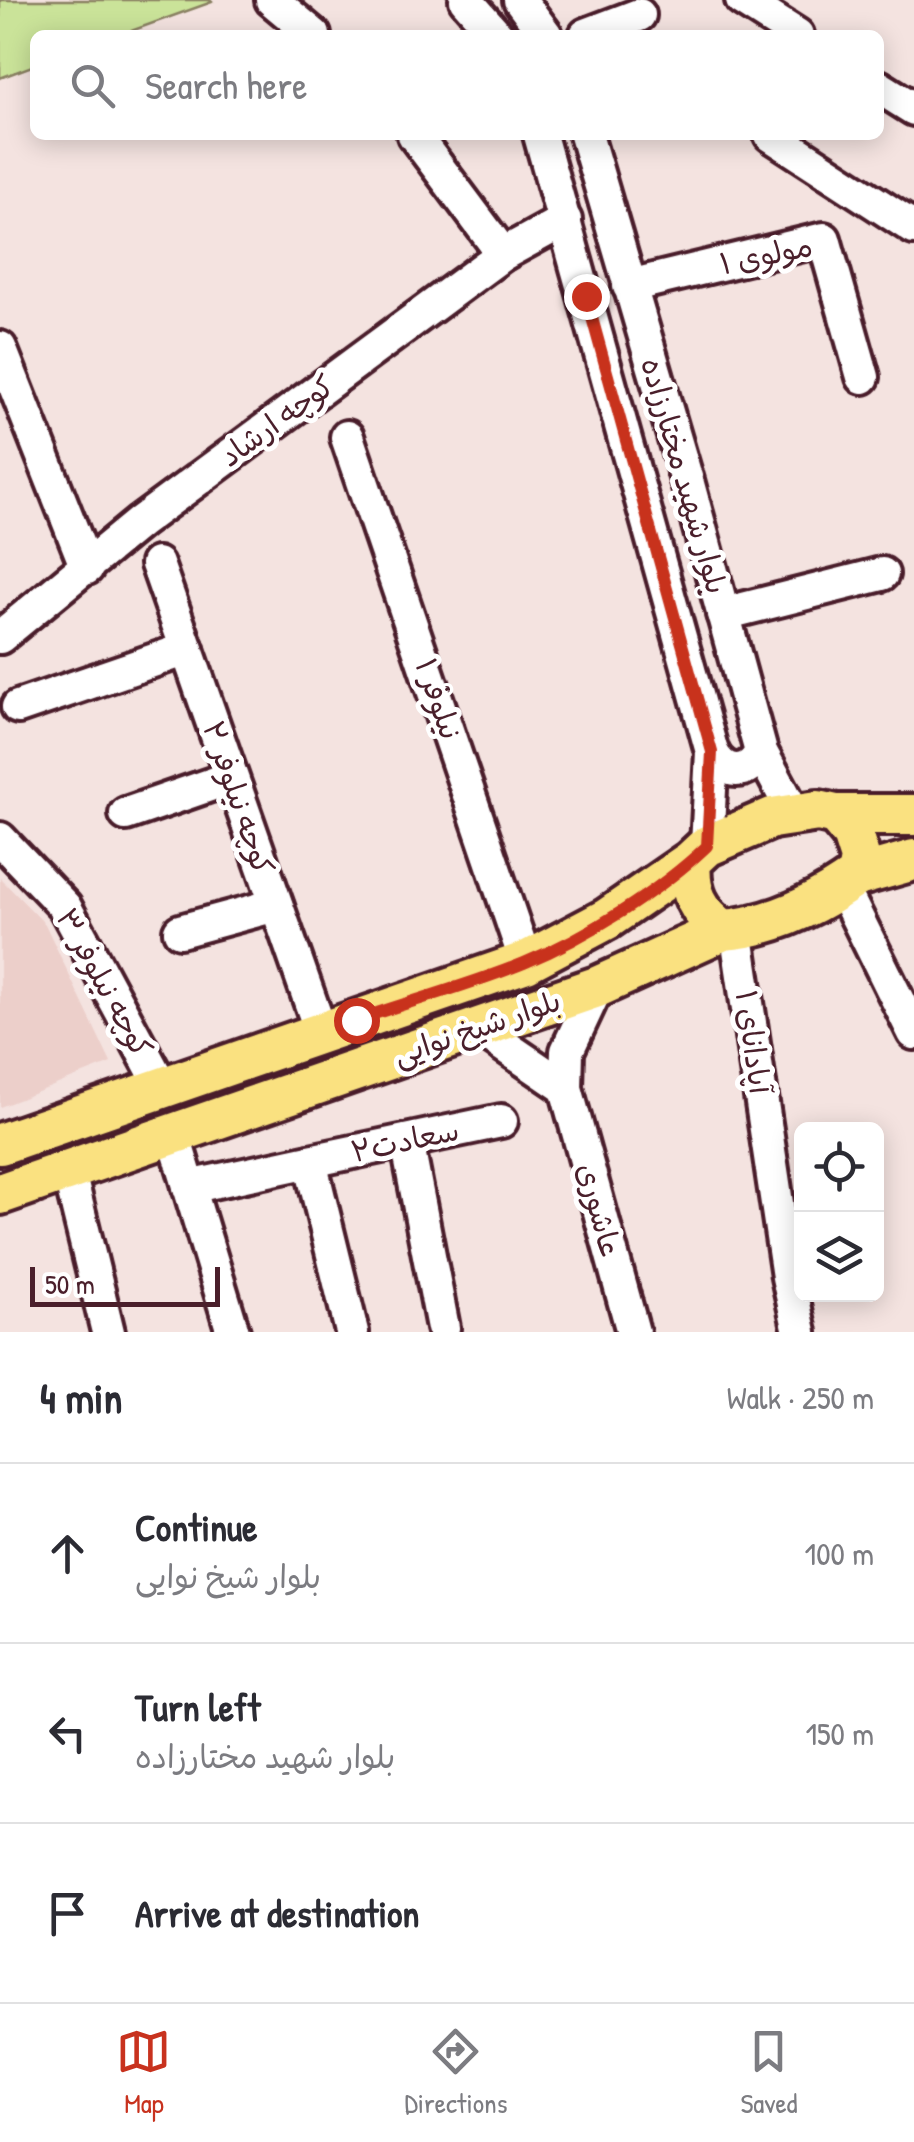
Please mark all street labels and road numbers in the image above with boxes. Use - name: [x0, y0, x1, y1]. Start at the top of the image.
- street label: مولوی ۱: [716, 225, 816, 283]
- street label: بلوار شهید مختارزاده: [632, 353, 738, 598]
- street label: کوچه ارشاد: [211, 365, 342, 475]
- street label: ۱ نیلوفر: [406, 653, 471, 745]
- street label: کوچه نیلوفر ۲: [193, 715, 284, 880]
- street label: کوچه نیلوفر ۳: [47, 901, 162, 1065]
- street label: بلوار شیخ نوایی: [388, 980, 566, 1075]
- street label: آپادانای ۱: [727, 987, 781, 1098]
- street label: سعادت۲: [347, 1109, 463, 1171]
- street label: عاشوری: [568, 1158, 632, 1261]

